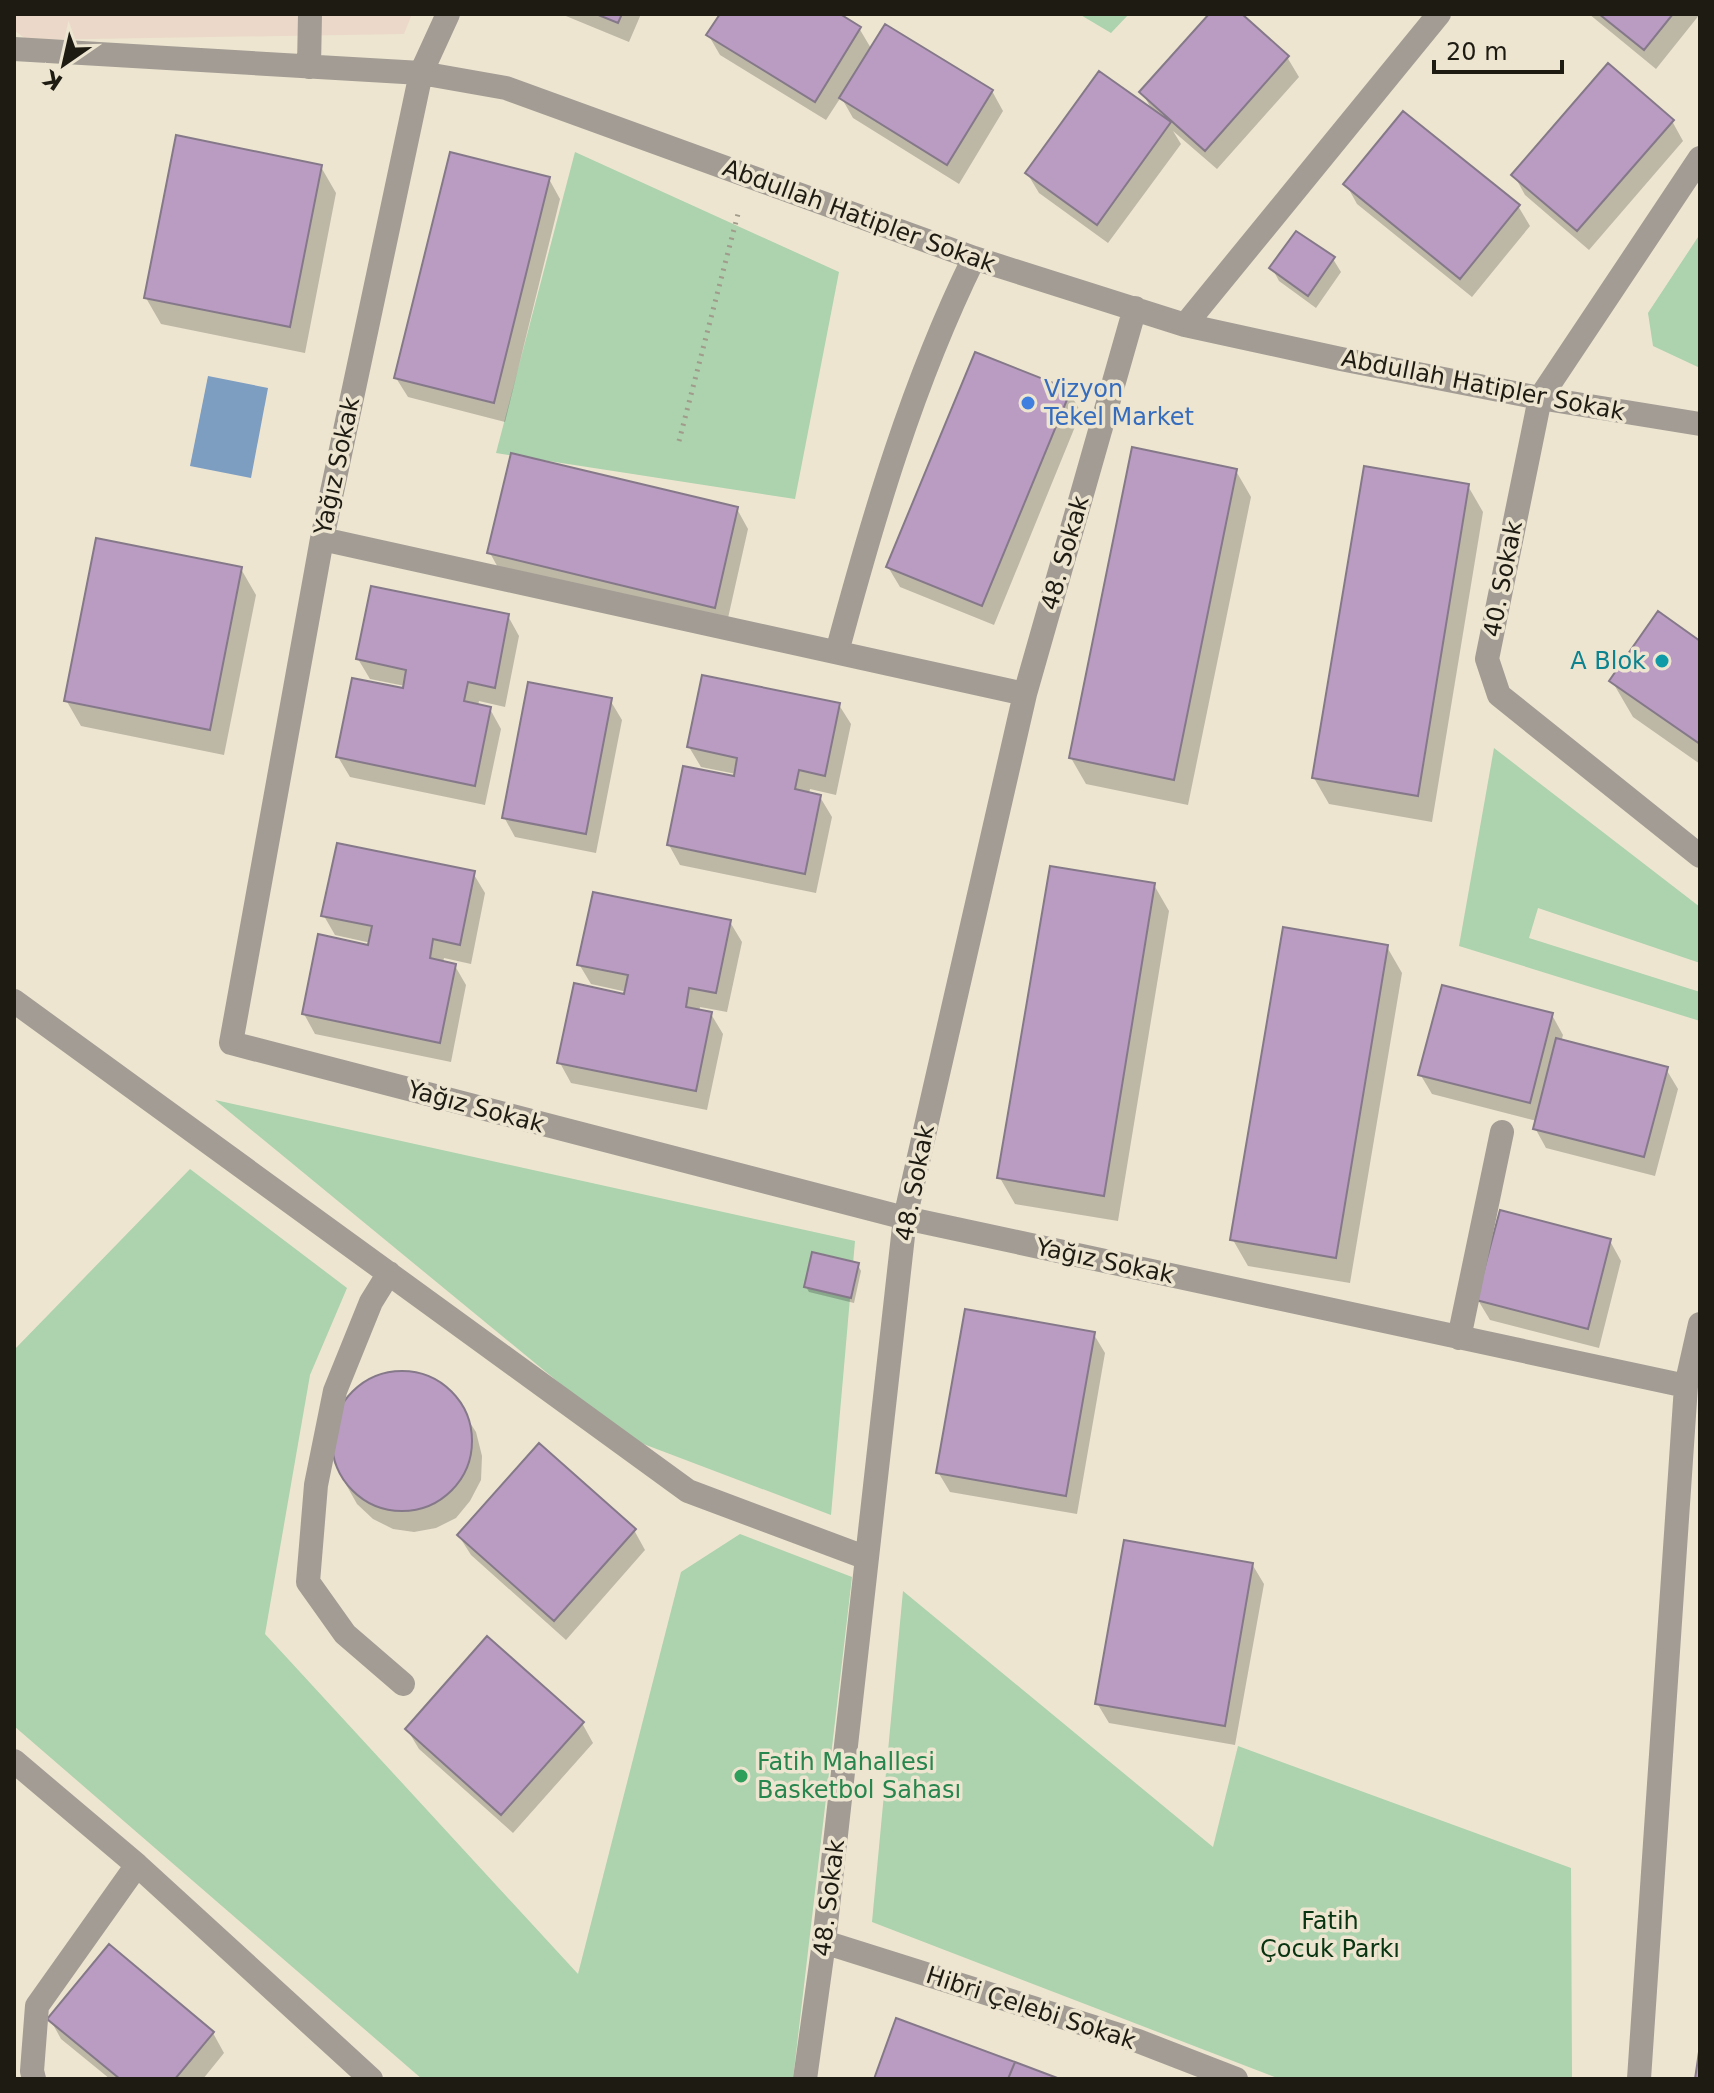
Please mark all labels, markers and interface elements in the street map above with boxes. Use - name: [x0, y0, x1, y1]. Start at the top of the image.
- north arrow: [24, 24, 104, 104]
- scale bar: [1434, 24, 1562, 74]
- text: 20 m: [1446, 38, 1508, 66]
- text: K: [38, 65, 67, 95]
- street label: Abdullah Hatipler Sokak: [719, 154, 999, 278]
- street label: Abdullah Hatipler Sokak: [1339, 344, 1627, 426]
- place label: Vizyon Tekel Market: [1043, 375, 1194, 431]
- street label: Yağız Sokak: [309, 394, 365, 538]
- marker: Vizyon Tekel Market: [1019, 394, 1037, 412]
- street label: 48. Sokak: [1035, 492, 1095, 613]
- street label: 40. Sokak: [1478, 518, 1528, 639]
- place label: A Blok: [1570, 647, 1646, 675]
- marker: A Blok: [1653, 652, 1671, 670]
- street label: Yağız Sokak: [404, 1075, 547, 1139]
- street label: 48. Sokak: [890, 1122, 940, 1243]
- street label: Yağız Sokak: [1033, 1233, 1177, 1289]
- place label: Fatih Mahallesi Basketbol Sahası: [757, 1748, 961, 1804]
- marker: Fatih Mahallesi Basketbol Sahası: [732, 1767, 750, 1785]
- street label: 48. Sokak: [808, 1838, 850, 1958]
- park label: Fatih Çocuk Parkı: [1260, 1907, 1400, 1963]
- street label: Hibri Çelebi Sokak: [923, 1961, 1139, 2055]

